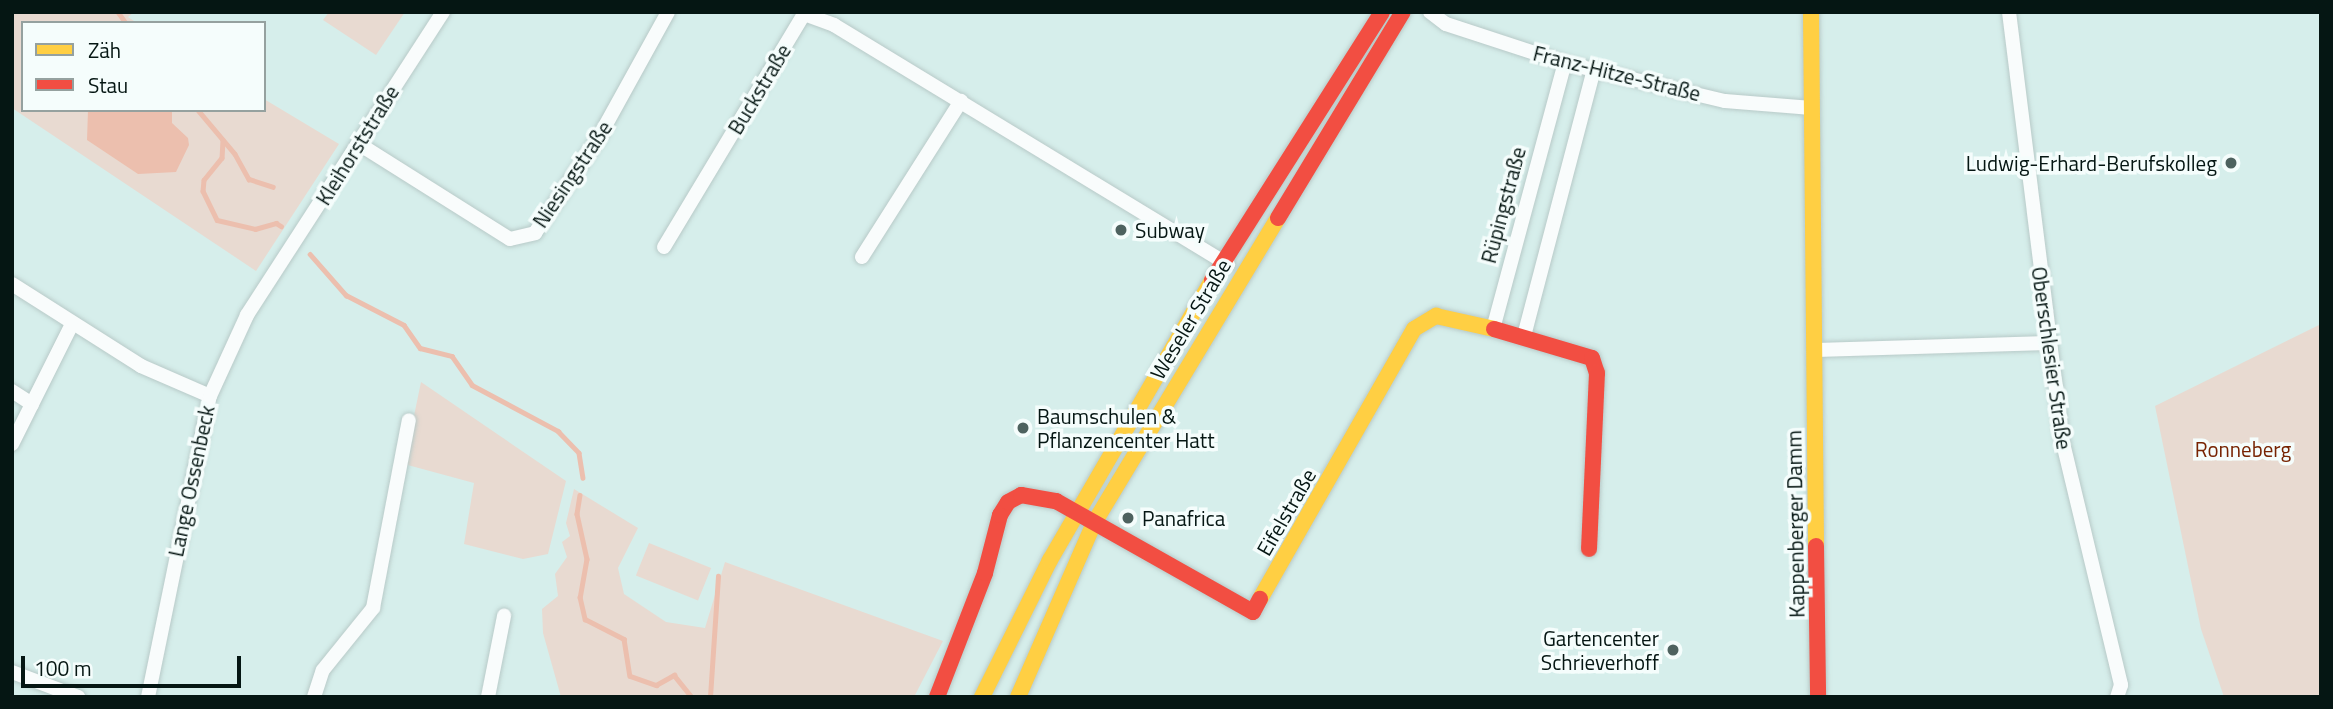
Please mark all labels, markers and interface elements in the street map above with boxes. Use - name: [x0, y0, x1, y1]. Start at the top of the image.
- legend: [21, 21, 266, 112]
- text: Zäh: [88, 34, 121, 66]
- street label: Buckstraße: [722, 39, 796, 139]
- street label: Franz-Hitze-Straße: [1531, 40, 1703, 106]
- text: Stau: [88, 69, 128, 101]
- street label: Kleihorststraße: [310, 81, 404, 209]
- street label: Niesingstraße: [527, 116, 617, 232]
- street label: Rüpingstraße: [1475, 144, 1531, 266]
- place label: Ludwig-Erhard-Berufskolleg: [1966, 150, 2217, 176]
- marker: Ludwig-Erhard-Berufskolleg: [2223, 155, 2239, 171]
- place label: Subway: [1135, 217, 1205, 243]
- marker: Subway: [1113, 222, 1129, 238]
- street label: Weseler Straße: [1144, 254, 1236, 384]
- street label: Oberschlesier Straße: [2027, 265, 2077, 451]
- street label: Lange Ossenbeck: [163, 403, 219, 559]
- place label: Baumschulen & Pflanzencenter Hatt: [1037, 403, 1215, 453]
- marker: Baumschulen & Pflanzencenter Hatt: [1015, 420, 1031, 436]
- street label: Kappenberger Damm: [1781, 430, 1809, 618]
- park label: Ronneberg: [2195, 436, 2291, 462]
- street label: Eifelstraße: [1251, 464, 1321, 560]
- place label: Panafrica: [1142, 505, 1225, 531]
- marker: Panafrica: [1120, 510, 1136, 526]
- place label: Gartencenter Schrieverhoff: [1541, 625, 1659, 675]
- scale bar: [24, 642, 245, 686]
- marker: Gartencenter Schrieverhoff: [1665, 642, 1681, 658]
- text: 100 m: [34, 652, 91, 684]

